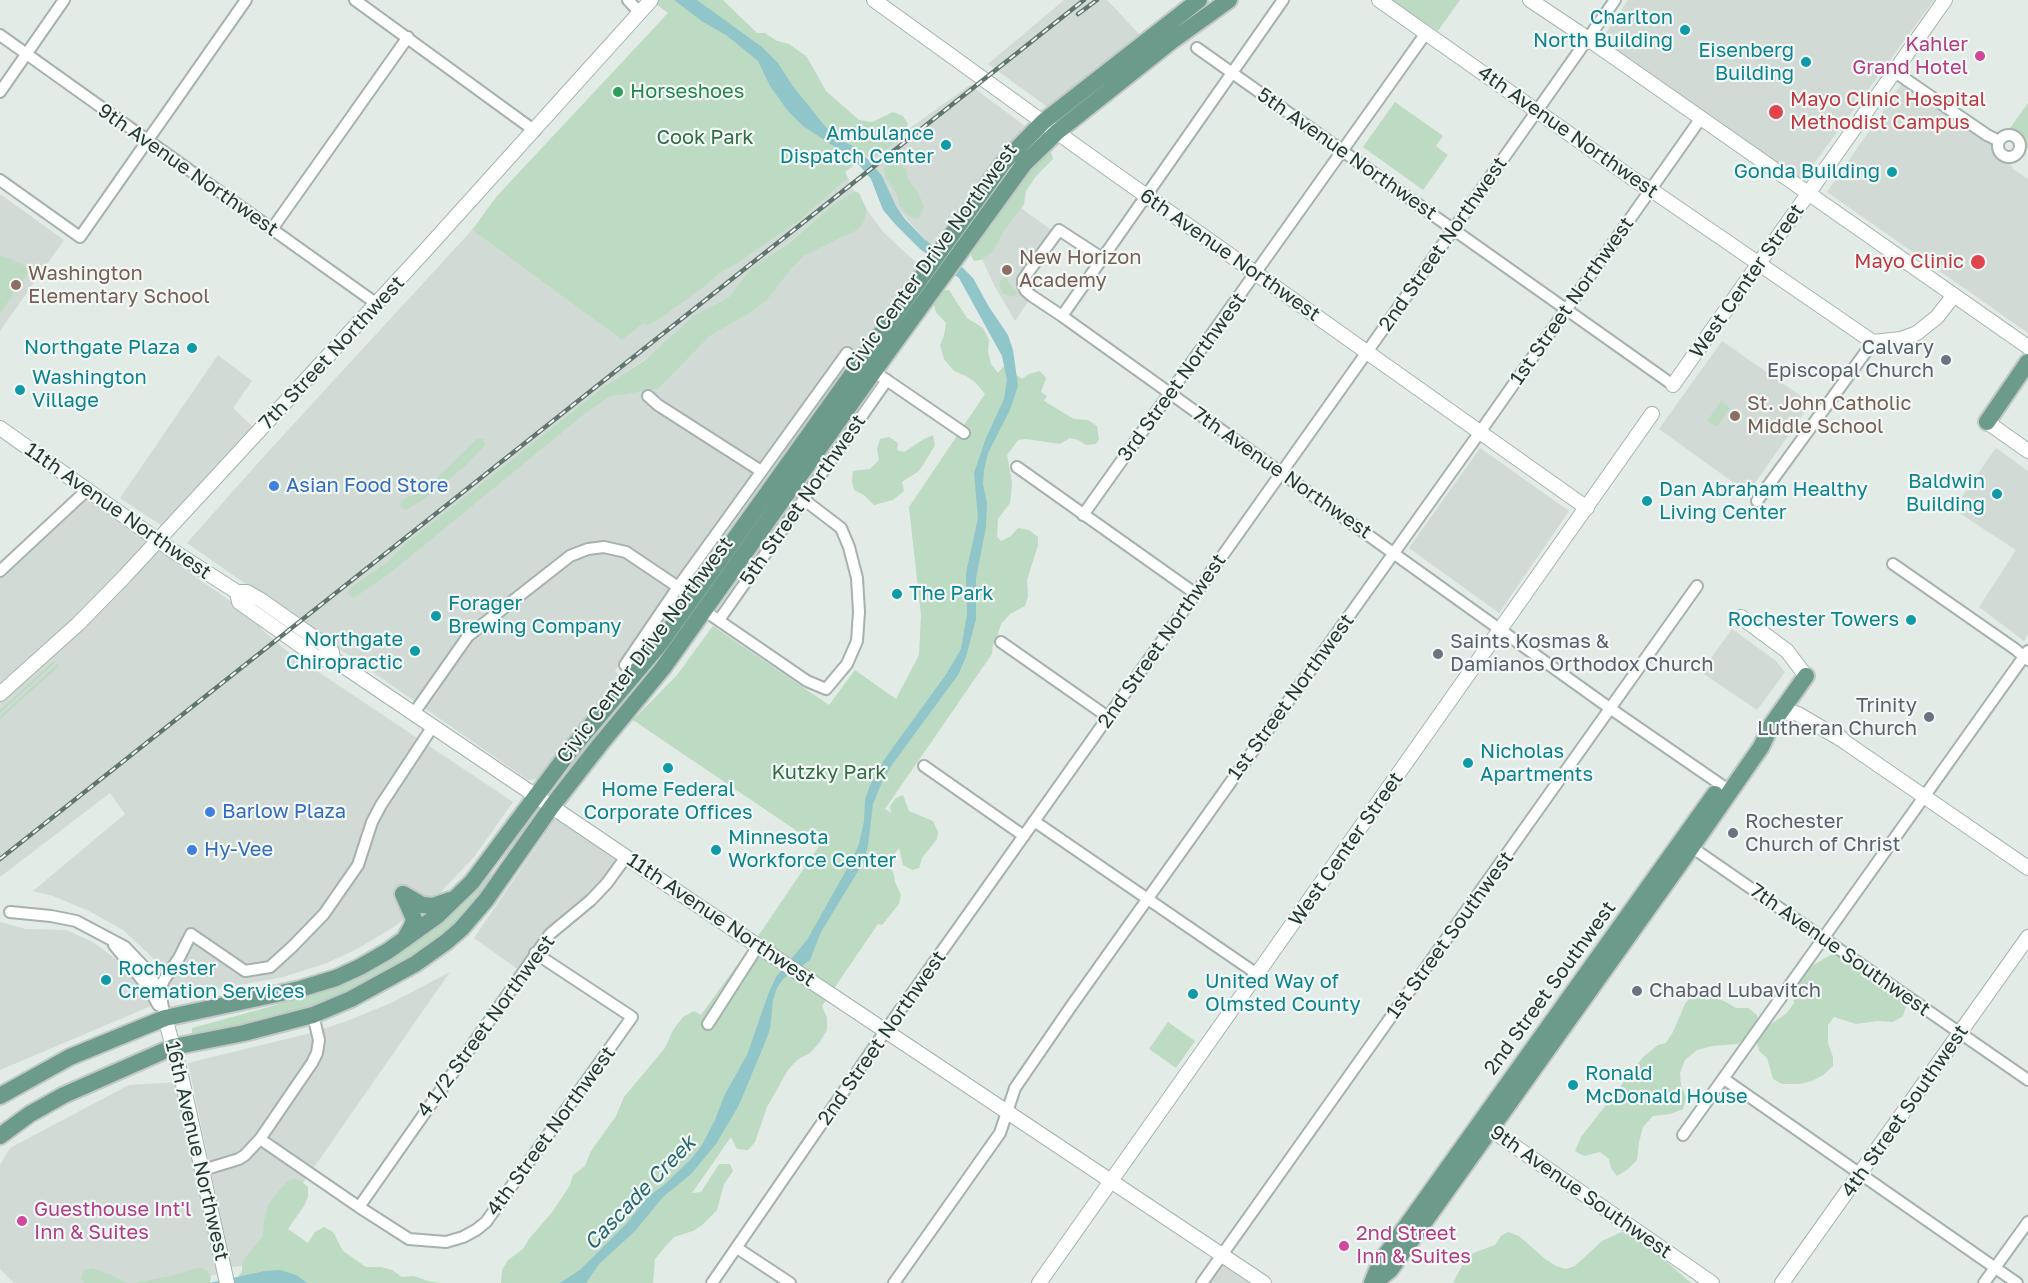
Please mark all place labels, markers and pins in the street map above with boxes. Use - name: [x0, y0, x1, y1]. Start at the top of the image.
- place label: Charlton North Building: [1533, 6, 1673, 53]
- marker: Charlton North Building: [1678, 23, 1692, 37]
- place label: Kahler Grand Hotel: [1852, 33, 1968, 80]
- place label: Eisenberg Building: [1698, 39, 1794, 86]
- marker: Kahler Grand Hotel: [1973, 49, 1987, 63]
- marker: Eisenberg Building: [1799, 55, 1813, 69]
- place label: Horseshoes: [630, 80, 744, 104]
- marker: Horseshoes: [611, 85, 625, 99]
- place label: Mayo Clinic Hospital Methodist Campus: [1790, 88, 1986, 135]
- marker: Mayo Clinic Hospital Methodist Campus: [1767, 103, 1785, 121]
- place label: Ambulance Dispatch Center: [780, 122, 934, 169]
- marker: Ambulance Dispatch Center: [939, 138, 953, 152]
- place label: Gonda Building: [1734, 160, 1880, 184]
- marker: Gonda Building: [1885, 165, 1899, 179]
- place label: New Horizon Academy: [1019, 246, 1142, 293]
- place label: Mayo Clinic: [1854, 250, 1964, 274]
- marker: Mayo Clinic: [1969, 253, 1987, 271]
- place label: Washington Elementary School: [28, 262, 210, 309]
- marker: New Horizon Academy: [1000, 263, 1014, 277]
- marker: Washington Elementary School: [9, 278, 23, 292]
- place label: Northgate Plaza: [24, 336, 180, 360]
- place label: Calvary Episcopal Church: [1767, 336, 1934, 383]
- marker: Northgate Plaza: [185, 341, 199, 355]
- marker: Calvary Episcopal Church: [1939, 353, 1953, 367]
- place label: Washington Village: [32, 366, 147, 413]
- marker: Washington Village: [13, 383, 27, 397]
- place label: St. John Catholic Middle School: [1747, 392, 1911, 439]
- marker: St. John Catholic Middle School: [1728, 409, 1742, 423]
- place label: Baldwin Building: [1906, 470, 1985, 517]
- place label: Asian Food Store: [286, 474, 448, 498]
- place label: Dan Abraham Healthy Living Center: [1659, 478, 1868, 525]
- marker: Asian Food Store: [267, 479, 281, 493]
- marker: Baldwin Building: [1990, 487, 2004, 501]
- marker: Dan Abraham Healthy Living Center: [1640, 494, 1654, 508]
- place label: The Park: [909, 582, 994, 606]
- marker: The Park: [890, 587, 904, 601]
- place label: Forager Brewing Company: [448, 592, 622, 639]
- place label: Rochester Towers: [1727, 608, 1899, 632]
- marker: Forager Brewing Company: [429, 609, 443, 623]
- marker: Rochester Towers: [1904, 613, 1918, 627]
- place label: Northgate Chiropractic: [286, 628, 403, 675]
- place label: Saints Kosmas & Damianos Orthodox Church: [1450, 630, 1714, 677]
- marker: Northgate Chiropractic: [408, 644, 422, 658]
- marker: Saints Kosmas & Damianos Orthodox Church: [1431, 647, 1445, 661]
- place label: Trinity Lutheran Church: [1757, 694, 1917, 741]
- marker: Trinity Lutheran Church: [1922, 710, 1936, 724]
- place label: Nicholas Apartments: [1480, 740, 1593, 787]
- marker: Nicholas Apartments: [1461, 756, 1475, 770]
- marker: Home Federal Corporate Offices: [661, 761, 675, 775]
- place label: Home Federal Corporate Offices: [583, 778, 753, 825]
- place label: Barlow Plaza: [222, 800, 346, 824]
- marker: Barlow Plaza: [203, 805, 217, 819]
- place label: Rochester Church of Christ: [1745, 810, 1901, 857]
- place label: Minnesota Workforce Center: [728, 826, 896, 873]
- marker: Rochester Church of Christ: [1726, 826, 1740, 840]
- place label: Hy-Vee: [204, 838, 273, 862]
- marker: Hy-Vee: [185, 843, 199, 857]
- marker: Minnesota Workforce Center: [709, 843, 723, 857]
- place label: Rochester Cremation Services: [118, 957, 305, 1004]
- place label: United Way of Olmsted County: [1205, 970, 1361, 1017]
- marker: Rochester Cremation Services: [99, 973, 113, 987]
- place label: Chabad Lubavitch: [1649, 979, 1821, 1003]
- marker: Chabad Lubavitch: [1630, 984, 1644, 998]
- marker: United Way of Olmsted County: [1186, 987, 1200, 1001]
- place label: Ronald McDonald House: [1585, 1062, 1748, 1109]
- marker: Ronald McDonald House: [1566, 1078, 1580, 1092]
- place label: Guesthouse Int'l Inn & Suites: [34, 1198, 191, 1245]
- marker: Guesthouse Int'l Inn & Suites: [15, 1214, 29, 1228]
- place label: 2nd Street Inn & Suites: [1356, 1222, 1471, 1269]
- marker: 2nd Street Inn & Suites: [1337, 1239, 1351, 1253]

